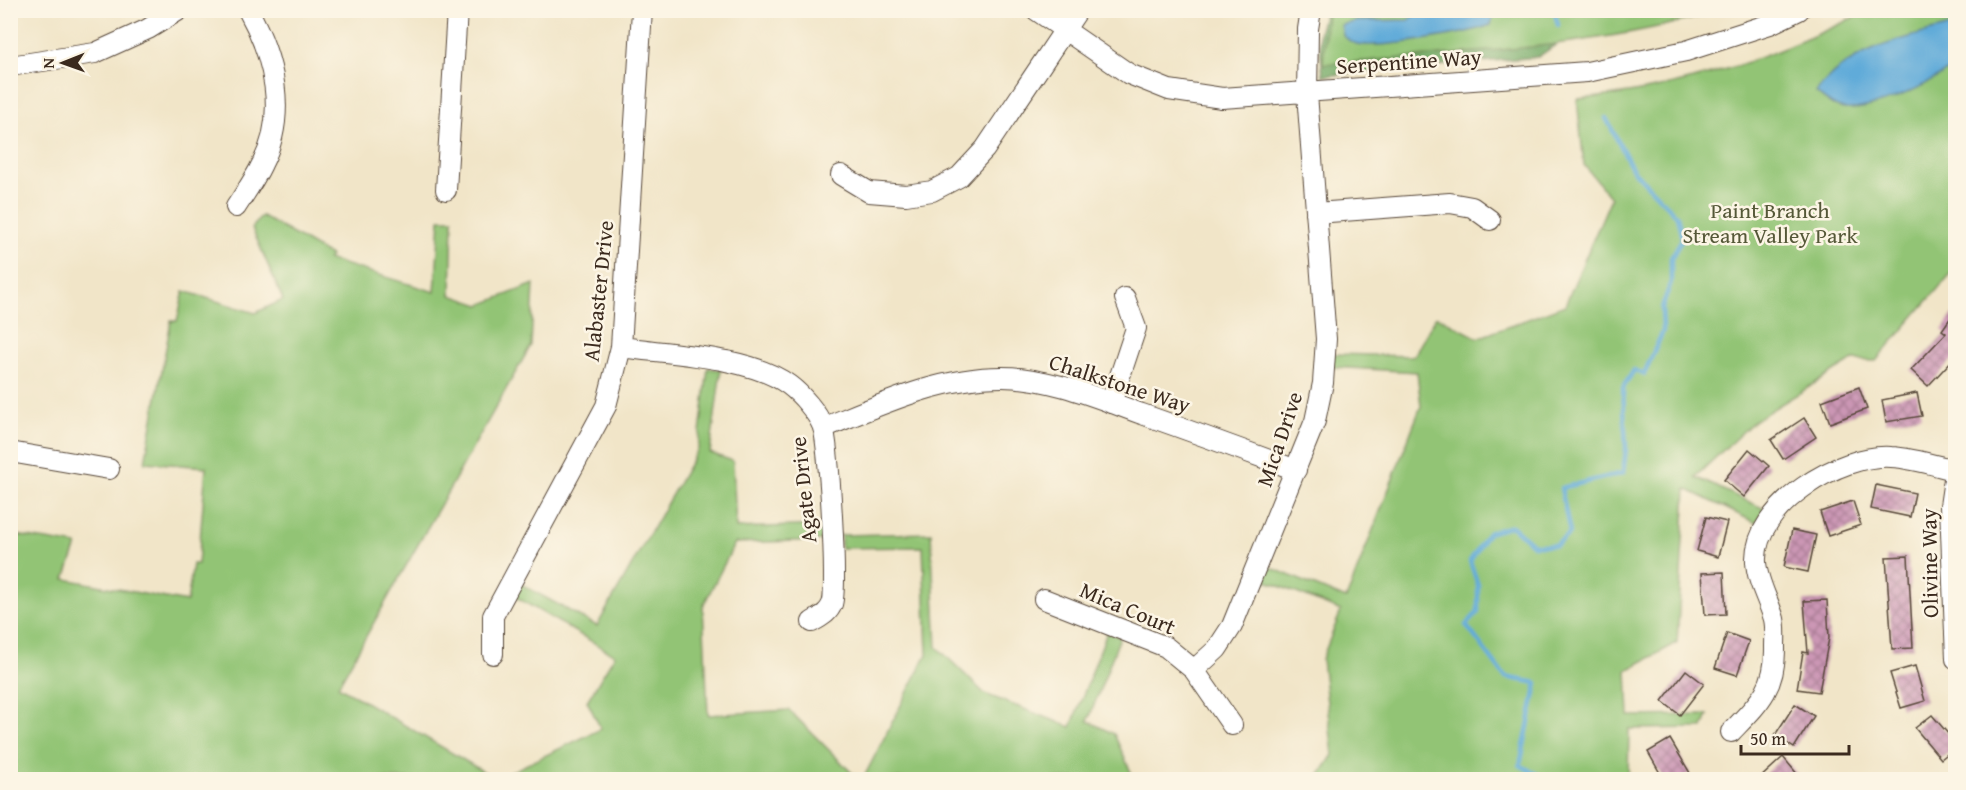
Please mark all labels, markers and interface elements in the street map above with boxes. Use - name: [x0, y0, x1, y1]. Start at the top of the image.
- north arrow: [33, 33, 93, 93]
- street label: Serpentine Way: [1335, 40, 1483, 82]
- text: N: [36, 57, 60, 69]
- park label: Paint Branch Stream Valley Park: [1682, 194, 1858, 251]
- street label: Alabaster Drive: [575, 219, 621, 363]
- street label: Chalkstone Way: [1045, 345, 1195, 421]
- street label: Mica Drive: [1248, 387, 1310, 491]
- street label: Agate Drive: [781, 435, 825, 545]
- street label: Olivine Way: [1912, 508, 1946, 618]
- street label: Mica Court: [1075, 574, 1181, 643]
- scale bar: [1741, 718, 1849, 756]
- text: 50 m: [1750, 725, 1786, 752]

